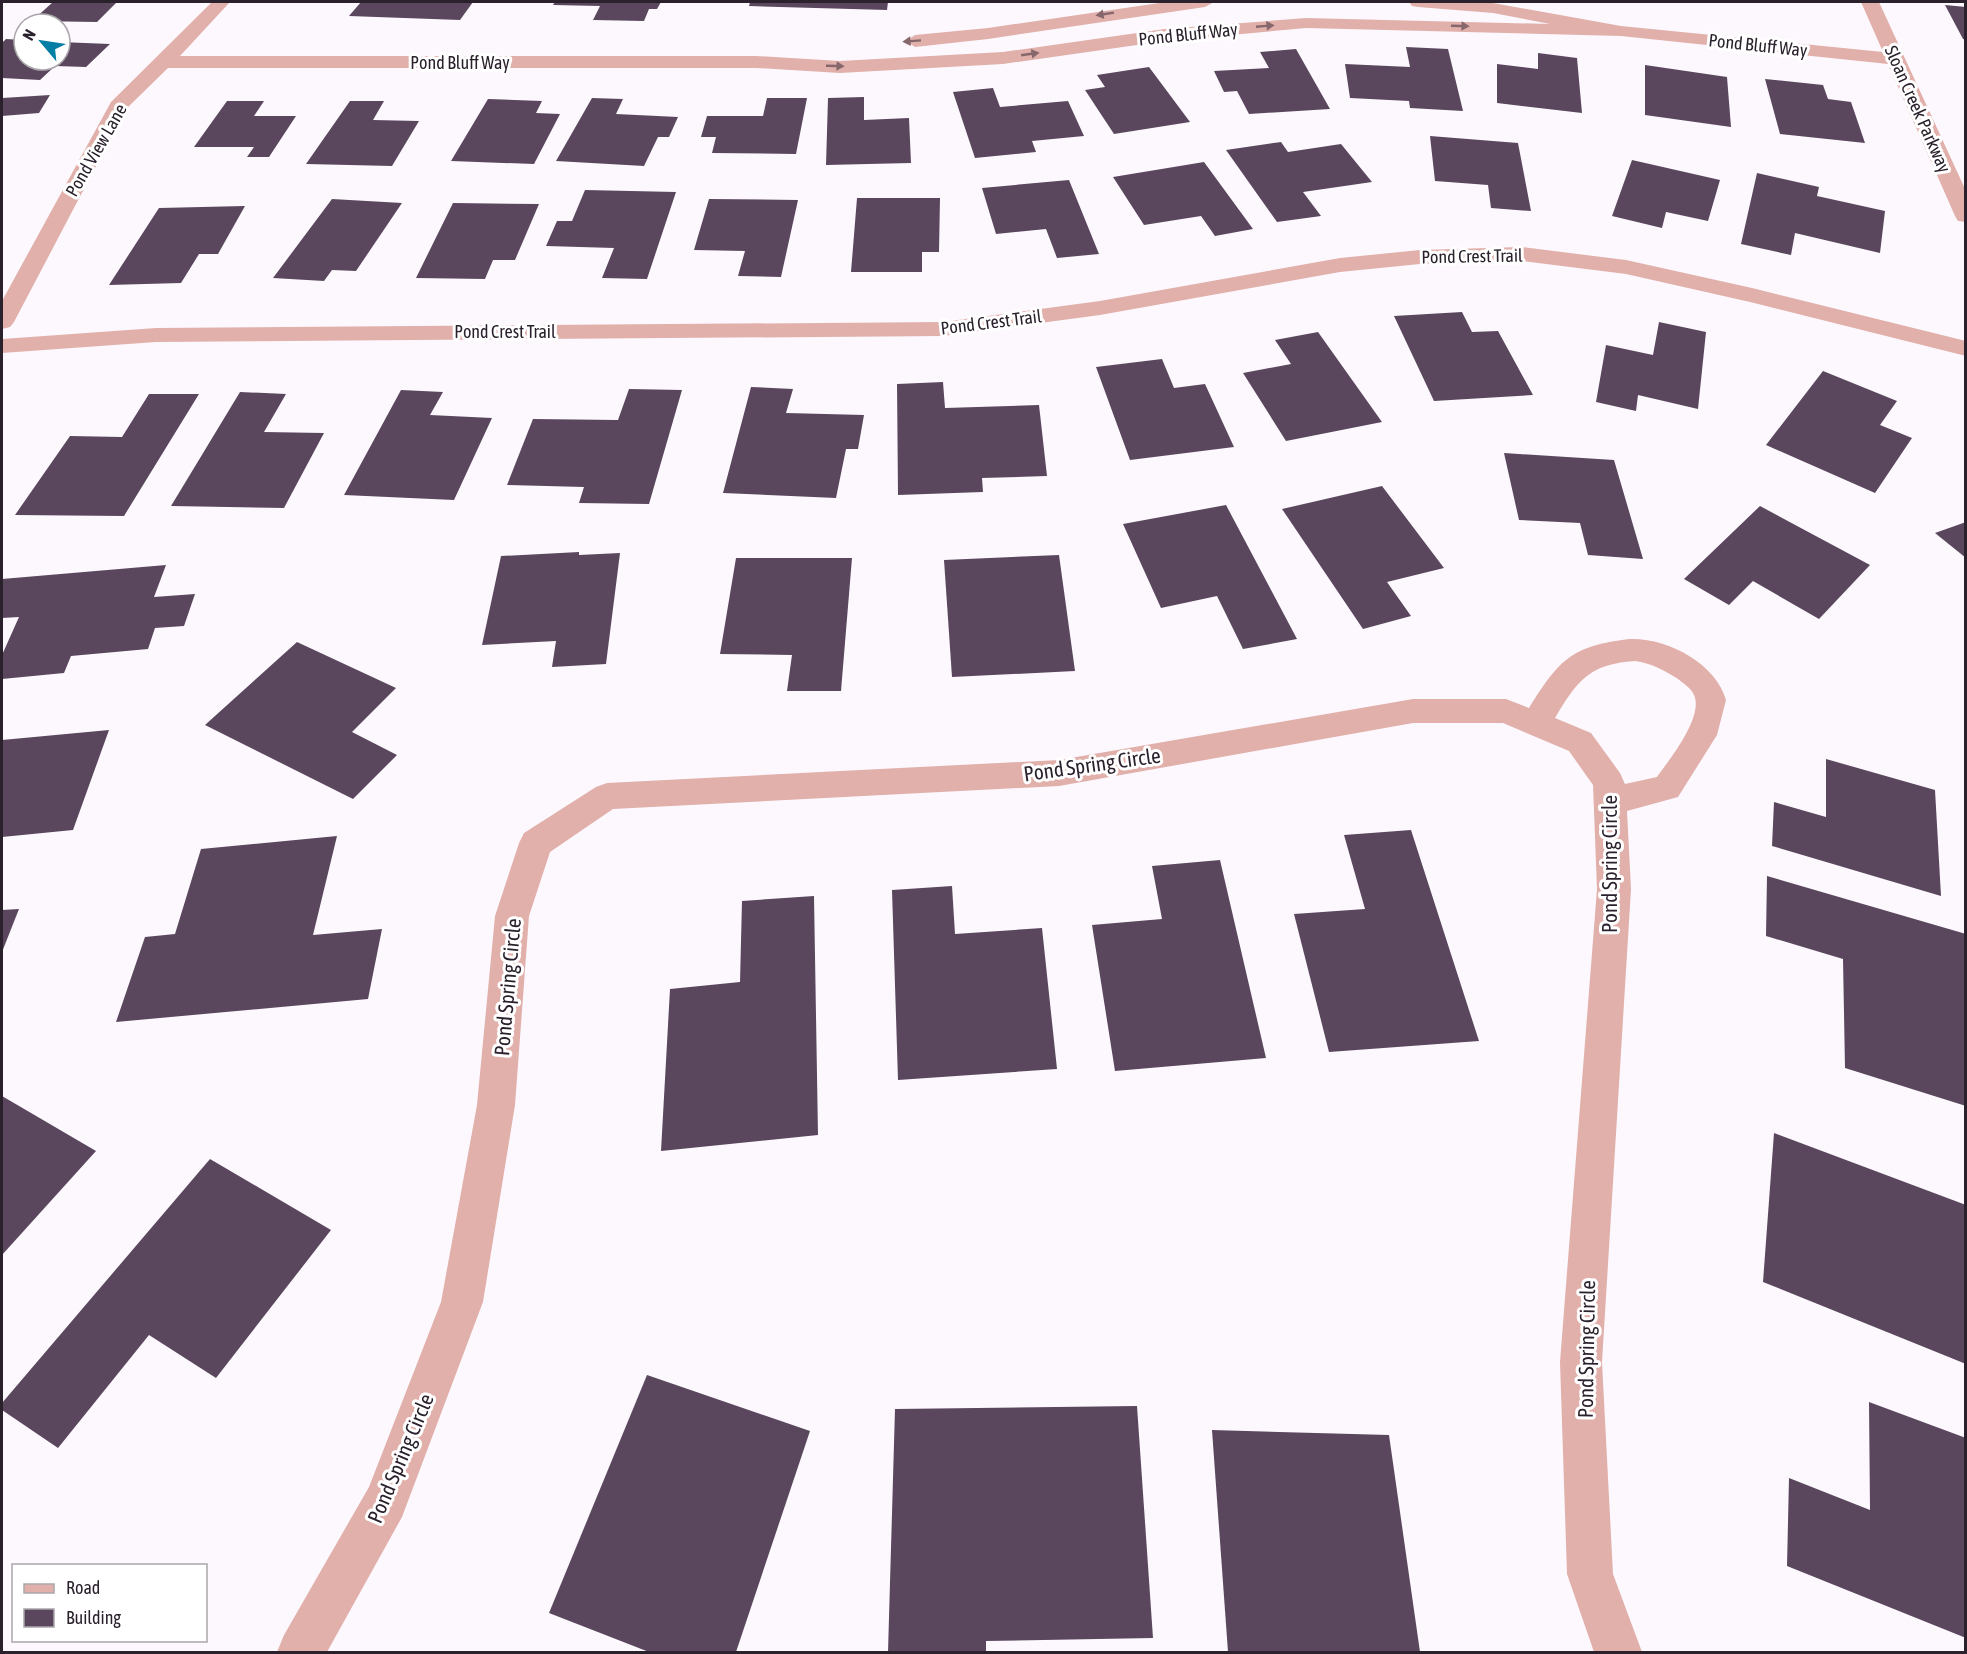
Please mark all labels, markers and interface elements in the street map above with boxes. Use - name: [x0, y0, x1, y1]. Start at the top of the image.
- one-way arrow: [1096, 10, 1115, 19]
- north arrow: [12, 12, 72, 72]
- street label: Pond Bluff Way: [1138, 18, 1238, 50]
- one-way arrow: [1256, 21, 1275, 31]
- one-way arrow: [1451, 21, 1470, 30]
- text: N: [19, 26, 39, 43]
- street label: Pond Bluff Way: [1708, 29, 1808, 61]
- one-way arrow: [903, 37, 922, 46]
- street label: Sloan Creek Parkway: [1881, 42, 1955, 176]
- one-way arrow: [1020, 49, 1039, 58]
- street label: Pond Bluff Way: [410, 52, 510, 73]
- one-way arrow: [826, 62, 845, 71]
- street label: Pond View Lane: [61, 100, 131, 200]
- street label: Pond Crest Trail: [1421, 245, 1523, 267]
- street label: Pond Crest Trail: [939, 305, 1043, 339]
- street label: Pond Crest Trail: [454, 321, 556, 342]
- street label: Pond Spring Circle: [1022, 743, 1162, 785]
- street label: Pond Spring Circle: [1597, 795, 1621, 933]
- street label: Pond Spring Circle: [489, 917, 525, 1057]
- street label: Pond Spring Circle: [1573, 1280, 1599, 1418]
- street label: Pond Spring Circle: [362, 1390, 438, 1526]
- legend: [12, 1564, 207, 1642]
- text: Road: [66, 1577, 100, 1598]
- text: Building: [66, 1607, 121, 1628]

